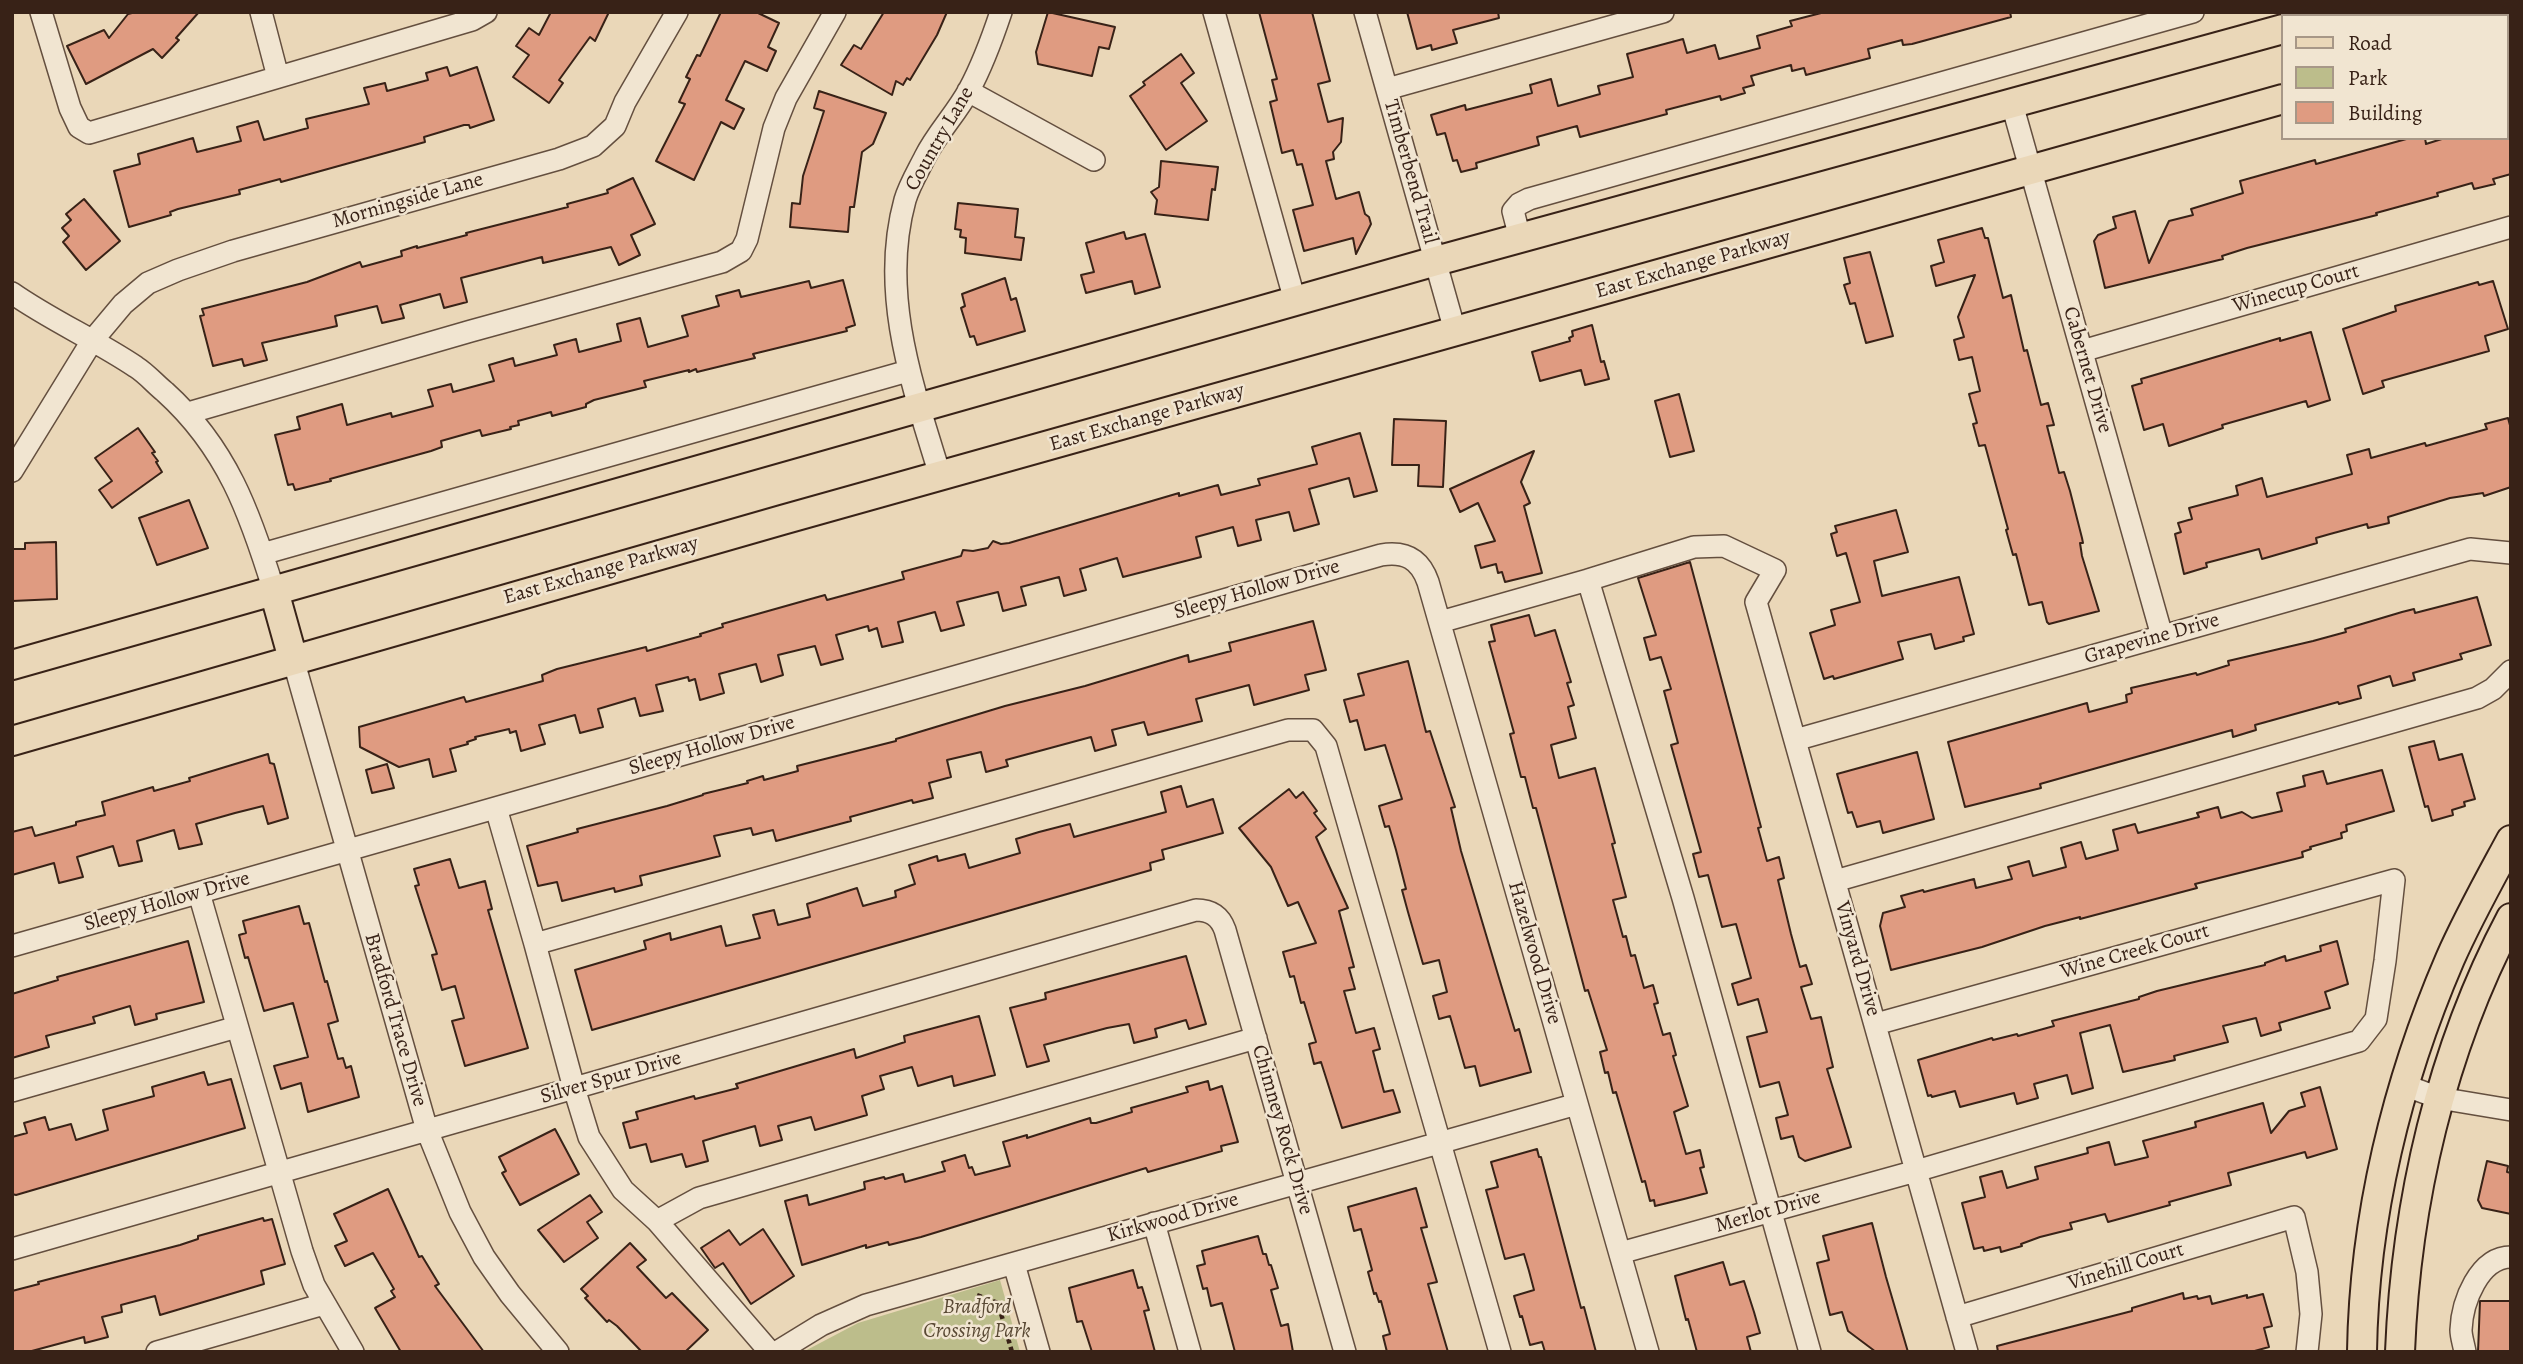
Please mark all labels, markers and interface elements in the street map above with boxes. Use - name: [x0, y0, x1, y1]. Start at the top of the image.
- legend: [2282, 14, 2509, 140]
- text: Road: [2348, 29, 2392, 57]
- text: Park: [2348, 64, 2387, 92]
- street label: Country Lane: [900, 82, 980, 196]
- street label: Timberbend Trail: [1377, 97, 1443, 247]
- text: Building: [2348, 99, 2422, 127]
- street label: Morningside Lane: [330, 167, 486, 235]
- street label: East Exchange Parkway: [1593, 225, 1793, 305]
- street label: Winecup Court: [2230, 259, 2362, 319]
- street label: Cabernet Drive: [2057, 304, 2117, 436]
- street label: East Exchange Parkway: [1047, 378, 1247, 458]
- street label: East Exchange Parkway: [501, 531, 701, 611]
- street label: Sleepy Hollow Drive: [1171, 554, 1343, 626]
- street label: Grapevine Drive: [2082, 608, 2222, 670]
- street label: Sleepy Hollow Drive: [626, 710, 798, 782]
- street label: Sleepy Hollow Drive: [81, 866, 253, 938]
- street label: Hazelwood Drive: [1502, 879, 1566, 1027]
- street label: Vinyard Drive: [1829, 899, 1885, 1019]
- street label: Wine Creek Court: [2058, 919, 2212, 985]
- street label: Bradford Trace Drive: [358, 930, 432, 1110]
- street label: Chimney Rock Drive: [1246, 1042, 1318, 1218]
- street label: Silver Spur Drive: [538, 1046, 684, 1110]
- street label: Merlot Drive: [1712, 1185, 1824, 1239]
- street label: Kirkwood Drive: [1104, 1187, 1242, 1249]
- street label: Vinehill Court: [2065, 1237, 2187, 1297]
- park label: Bradford Crossing Park: [923, 1295, 1031, 1345]

